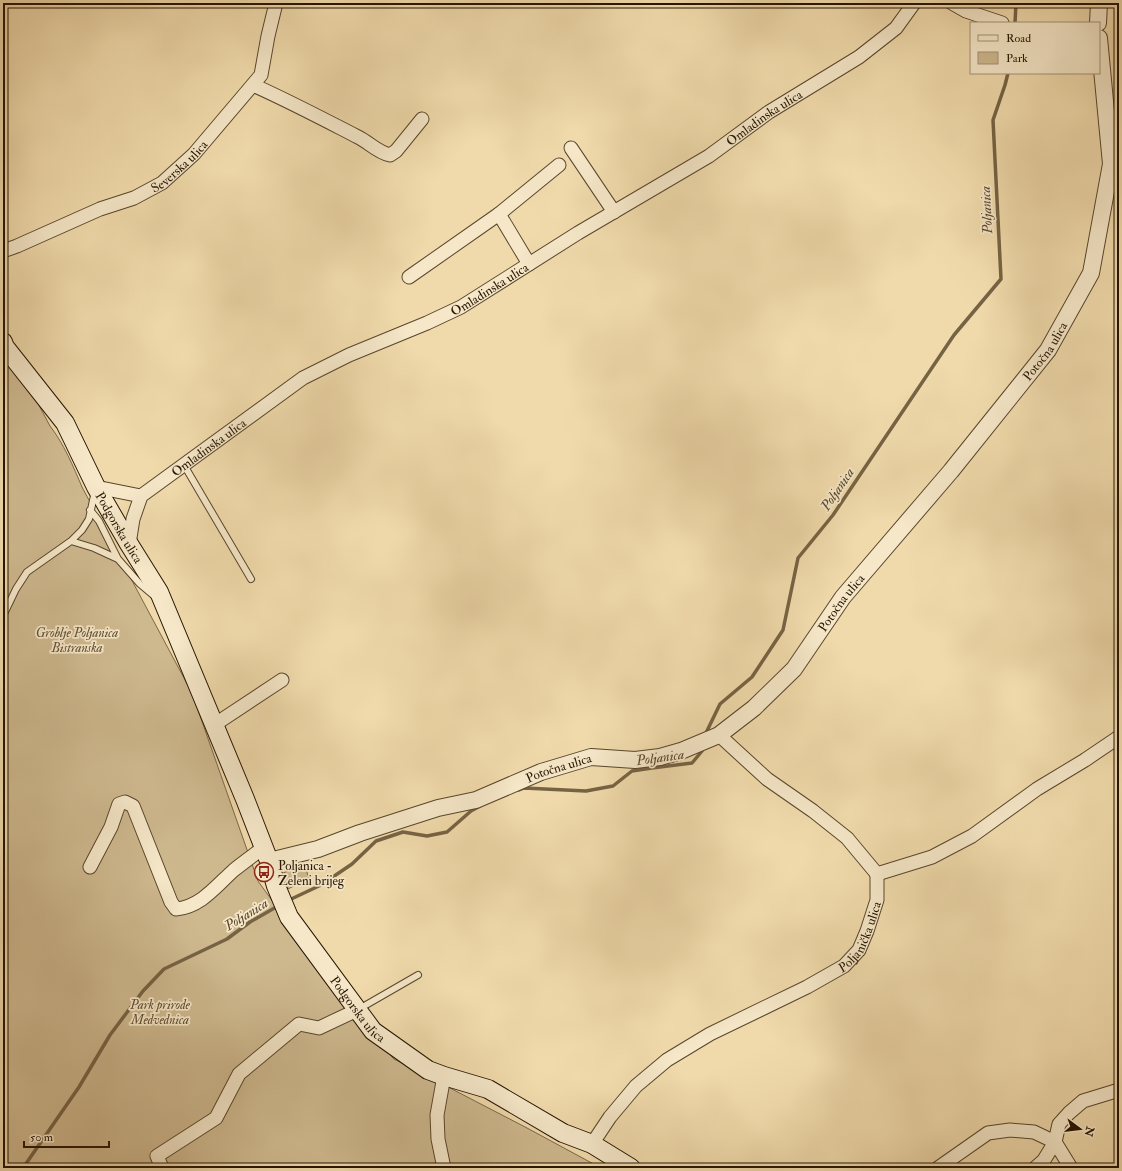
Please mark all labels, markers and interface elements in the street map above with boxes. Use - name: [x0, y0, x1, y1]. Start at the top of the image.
- legend: [970, 22, 1100, 74]
- text: Road: [1006, 31, 1031, 46]
- text: Park: [1006, 51, 1028, 66]
- street label: Omladinska ulica: [723, 86, 806, 150]
- street label: Severska ulica: [148, 137, 212, 197]
- water label: Poljanica: [977, 185, 996, 235]
- street label: Omladinska ulica: [448, 259, 532, 320]
- street label: Potočna ulica: [1020, 319, 1071, 384]
- street label: Omladinska ulica: [168, 415, 250, 480]
- water label: Poljanica: [816, 464, 858, 515]
- street label: Podgorska ulica: [92, 489, 146, 567]
- street label: Potočna ulica: [815, 570, 869, 635]
- park label: Groblje Poljanica Bistranska: [36, 625, 118, 656]
- water label: Poljanica: [634, 746, 686, 769]
- street label: Potočna ulica: [524, 750, 594, 787]
- place label: Poljanica - Zeleni brijeg: [278, 858, 345, 889]
- bus stop icon: Poljanica - Zeleni brijeg: [253, 861, 275, 883]
- water label: Poljanica: [220, 894, 272, 935]
- street label: Poljanička ulica: [836, 899, 885, 976]
- street label: Podgorska ulica: [326, 973, 389, 1047]
- park label: Park prirode Medvednica: [129, 997, 191, 1028]
- north arrow: [1060, 1109, 1100, 1149]
- scale bar: [24, 1123, 109, 1149]
- text: N: [1081, 1124, 1097, 1139]
- text: 50 m: [30, 1130, 54, 1145]

